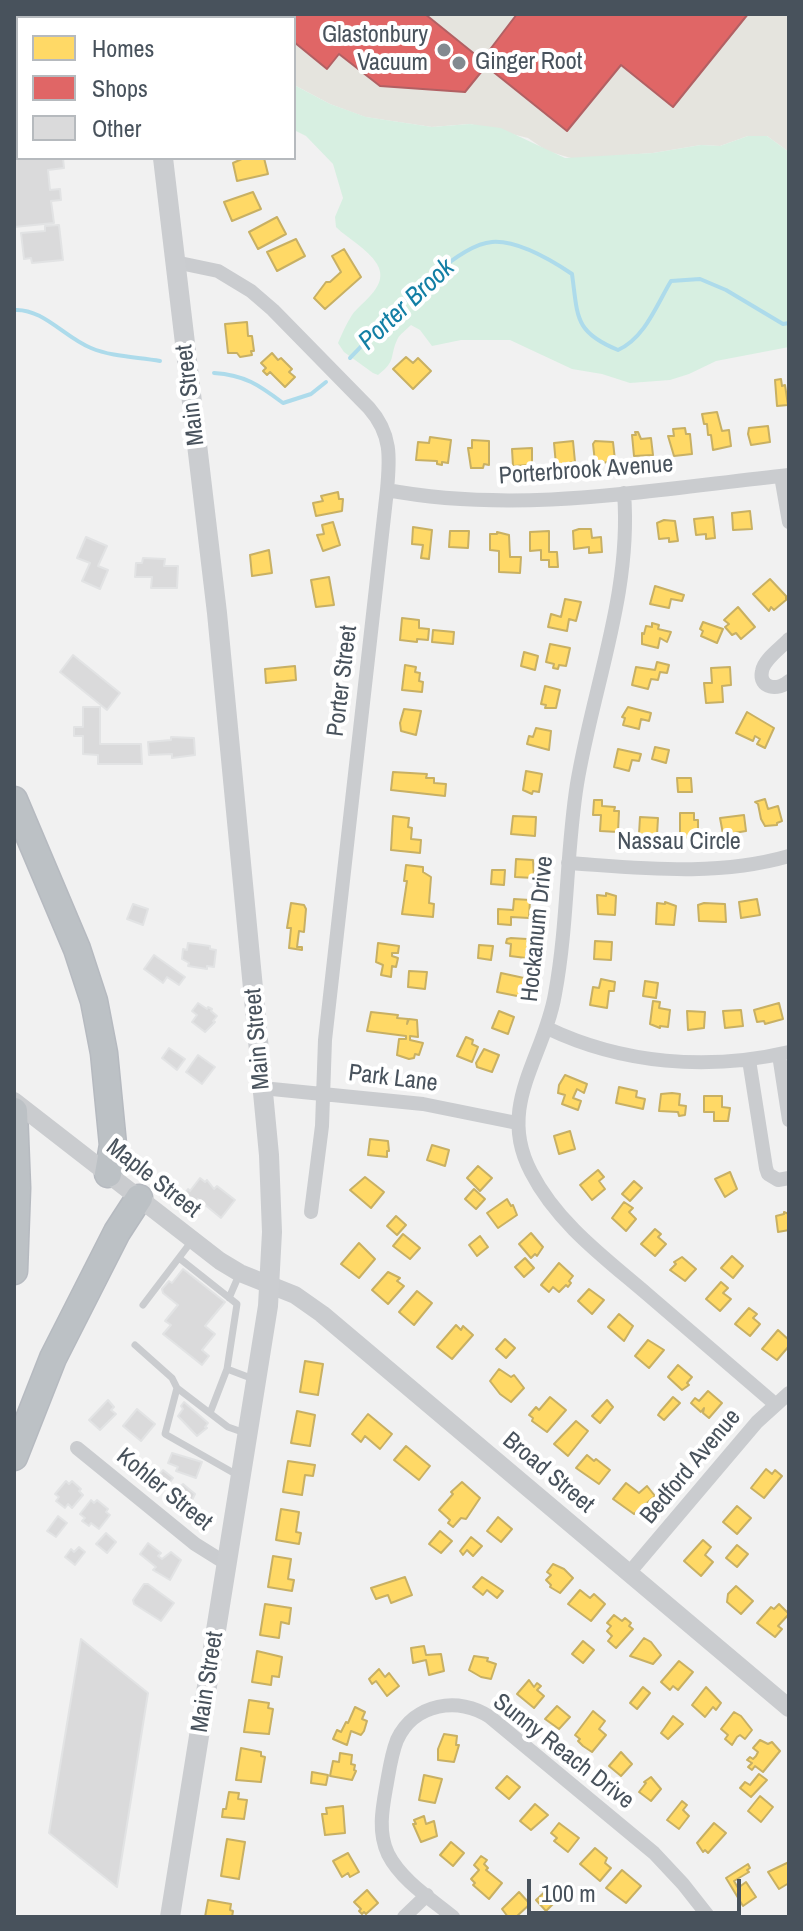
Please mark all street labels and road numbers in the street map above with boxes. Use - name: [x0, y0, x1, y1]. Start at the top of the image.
- street label: Main Street: [171, 343, 211, 447]
- street label: Porterbrook Avenue: [498, 451, 674, 491]
- street label: Porter Street: [322, 624, 364, 738]
- street label: Nassau Circle: [617, 829, 741, 857]
- street label: Hockanum Drive: [516, 855, 560, 1003]
- street label: Main Street: [239, 987, 277, 1091]
- street label: Park Lane: [347, 1059, 439, 1099]
- street label: Maple Street: [100, 1133, 206, 1225]
- street label: Bedford Avenue: [635, 1404, 747, 1530]
- street label: Broad Street: [496, 1426, 600, 1520]
- street label: Kohler Street: [110, 1443, 218, 1537]
- street label: Main Street: [186, 1630, 230, 1734]
- street label: Sunny Reach Drive: [487, 1688, 639, 1816]

